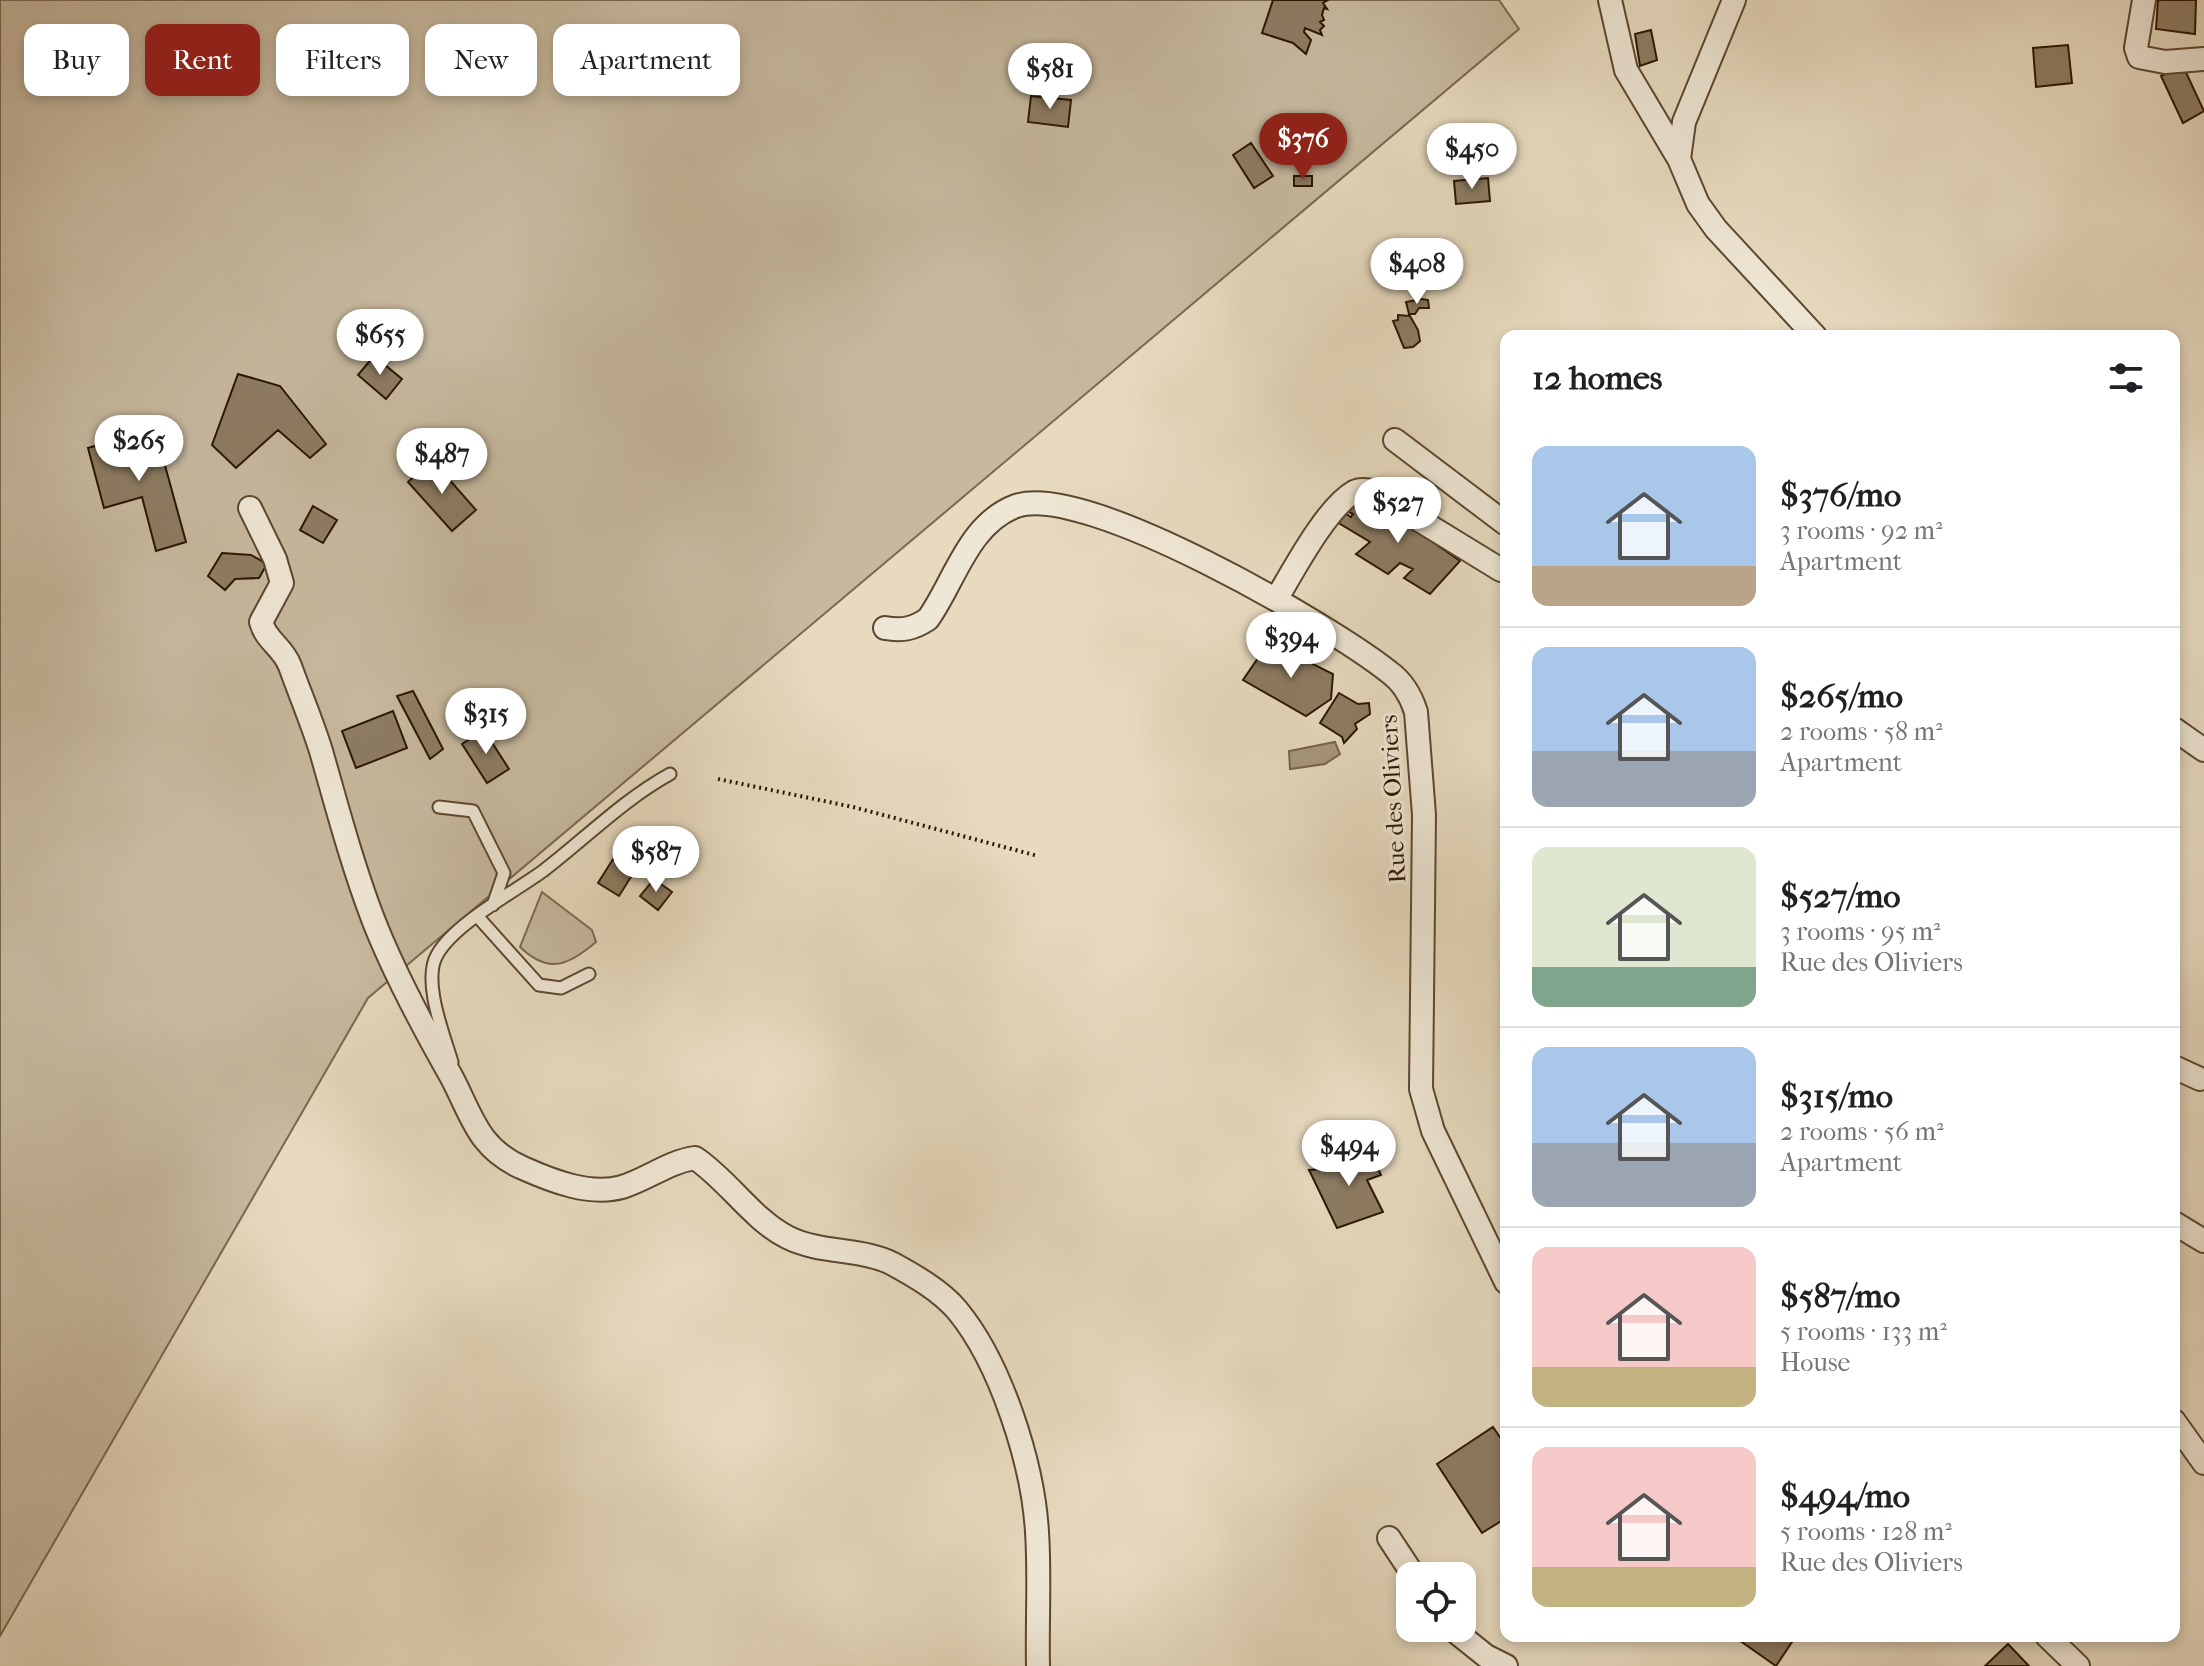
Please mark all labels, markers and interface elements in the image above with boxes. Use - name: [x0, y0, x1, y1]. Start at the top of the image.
- chip: Buy: [24, 24, 129, 96]
- chip: Rent: [145, 24, 260, 96]
- chip: Filters: [276, 24, 409, 96]
- chip: New: [425, 24, 537, 96]
- chip: Apartment: [553, 24, 740, 96]
- pin: $581: [1003, 43, 1097, 111]
- text: $581: [1026, 53, 1074, 84]
- pin: $376: [1256, 113, 1350, 181]
- text: $376: [1277, 123, 1329, 154]
- pin: $450: [1425, 123, 1519, 191]
- text: $450: [1445, 133, 1499, 164]
- pin: $408: [1370, 238, 1464, 306]
- text: $408: [1388, 248, 1446, 279]
- pin: $655: [333, 309, 427, 377]
- text: $655: [355, 319, 405, 350]
- icon: filters: [2104, 356, 2148, 400]
- text: 12 homes: [1532, 358, 1662, 398]
- pin: $265: [92, 415, 186, 483]
- text: $265: [113, 425, 166, 456]
- pin: $487: [395, 428, 489, 496]
- text: $487: [414, 438, 470, 469]
- text: $376/mo: [1780, 475, 1901, 515]
- pin: $527: [1351, 477, 1445, 545]
- icon: home: [1596, 478, 1692, 574]
- text: $527: [1372, 487, 1424, 518]
- text: 3 rooms · 92 m²: [1780, 515, 1943, 546]
- text: Apartment: [1780, 546, 1902, 577]
- pin: $394: [1244, 612, 1338, 680]
- text: $394: [1264, 622, 1318, 653]
- text: $265/mo: [1780, 676, 1903, 716]
- icon: home: [1596, 679, 1692, 775]
- pin: $315: [439, 688, 533, 756]
- text: $315: [463, 698, 509, 729]
- street label: Rue des Oliviers: [1375, 714, 1411, 884]
- text: 2 rooms · 58 m²: [1780, 716, 1943, 747]
- text: Apartment: [1780, 747, 1902, 778]
- pin: $587: [609, 826, 703, 894]
- text: $587: [630, 836, 682, 867]
- text: $527/mo: [1780, 876, 1901, 916]
- icon: home: [1596, 879, 1692, 975]
- text: 3 rooms · 95 m²: [1780, 916, 1940, 947]
- text: Rue des Oliviers: [1780, 947, 1963, 978]
- text: $315/mo: [1780, 1076, 1893, 1116]
- icon: home: [1596, 1079, 1692, 1175]
- text: 2 rooms · 56 m²: [1780, 1116, 1944, 1147]
- pin: $494: [1302, 1120, 1396, 1188]
- text: $494: [1320, 1130, 1378, 1161]
- text: Apartment: [1780, 1147, 1902, 1178]
- text: $587/mo: [1780, 1276, 1900, 1316]
- icon: home: [1596, 1279, 1692, 1375]
- text: 5 rooms · 133 m²: [1780, 1316, 1947, 1347]
- text: House: [1780, 1347, 1850, 1378]
- text: $494/mo: [1780, 1476, 1910, 1516]
- icon: home: [1596, 1479, 1692, 1575]
- text: 5 rooms · 128 m²: [1780, 1516, 1952, 1547]
- text: Rue des Oliviers: [1780, 1547, 1963, 1578]
- map controls: [1396, 1562, 1476, 1642]
- button: locate: [1396, 1562, 1476, 1642]

